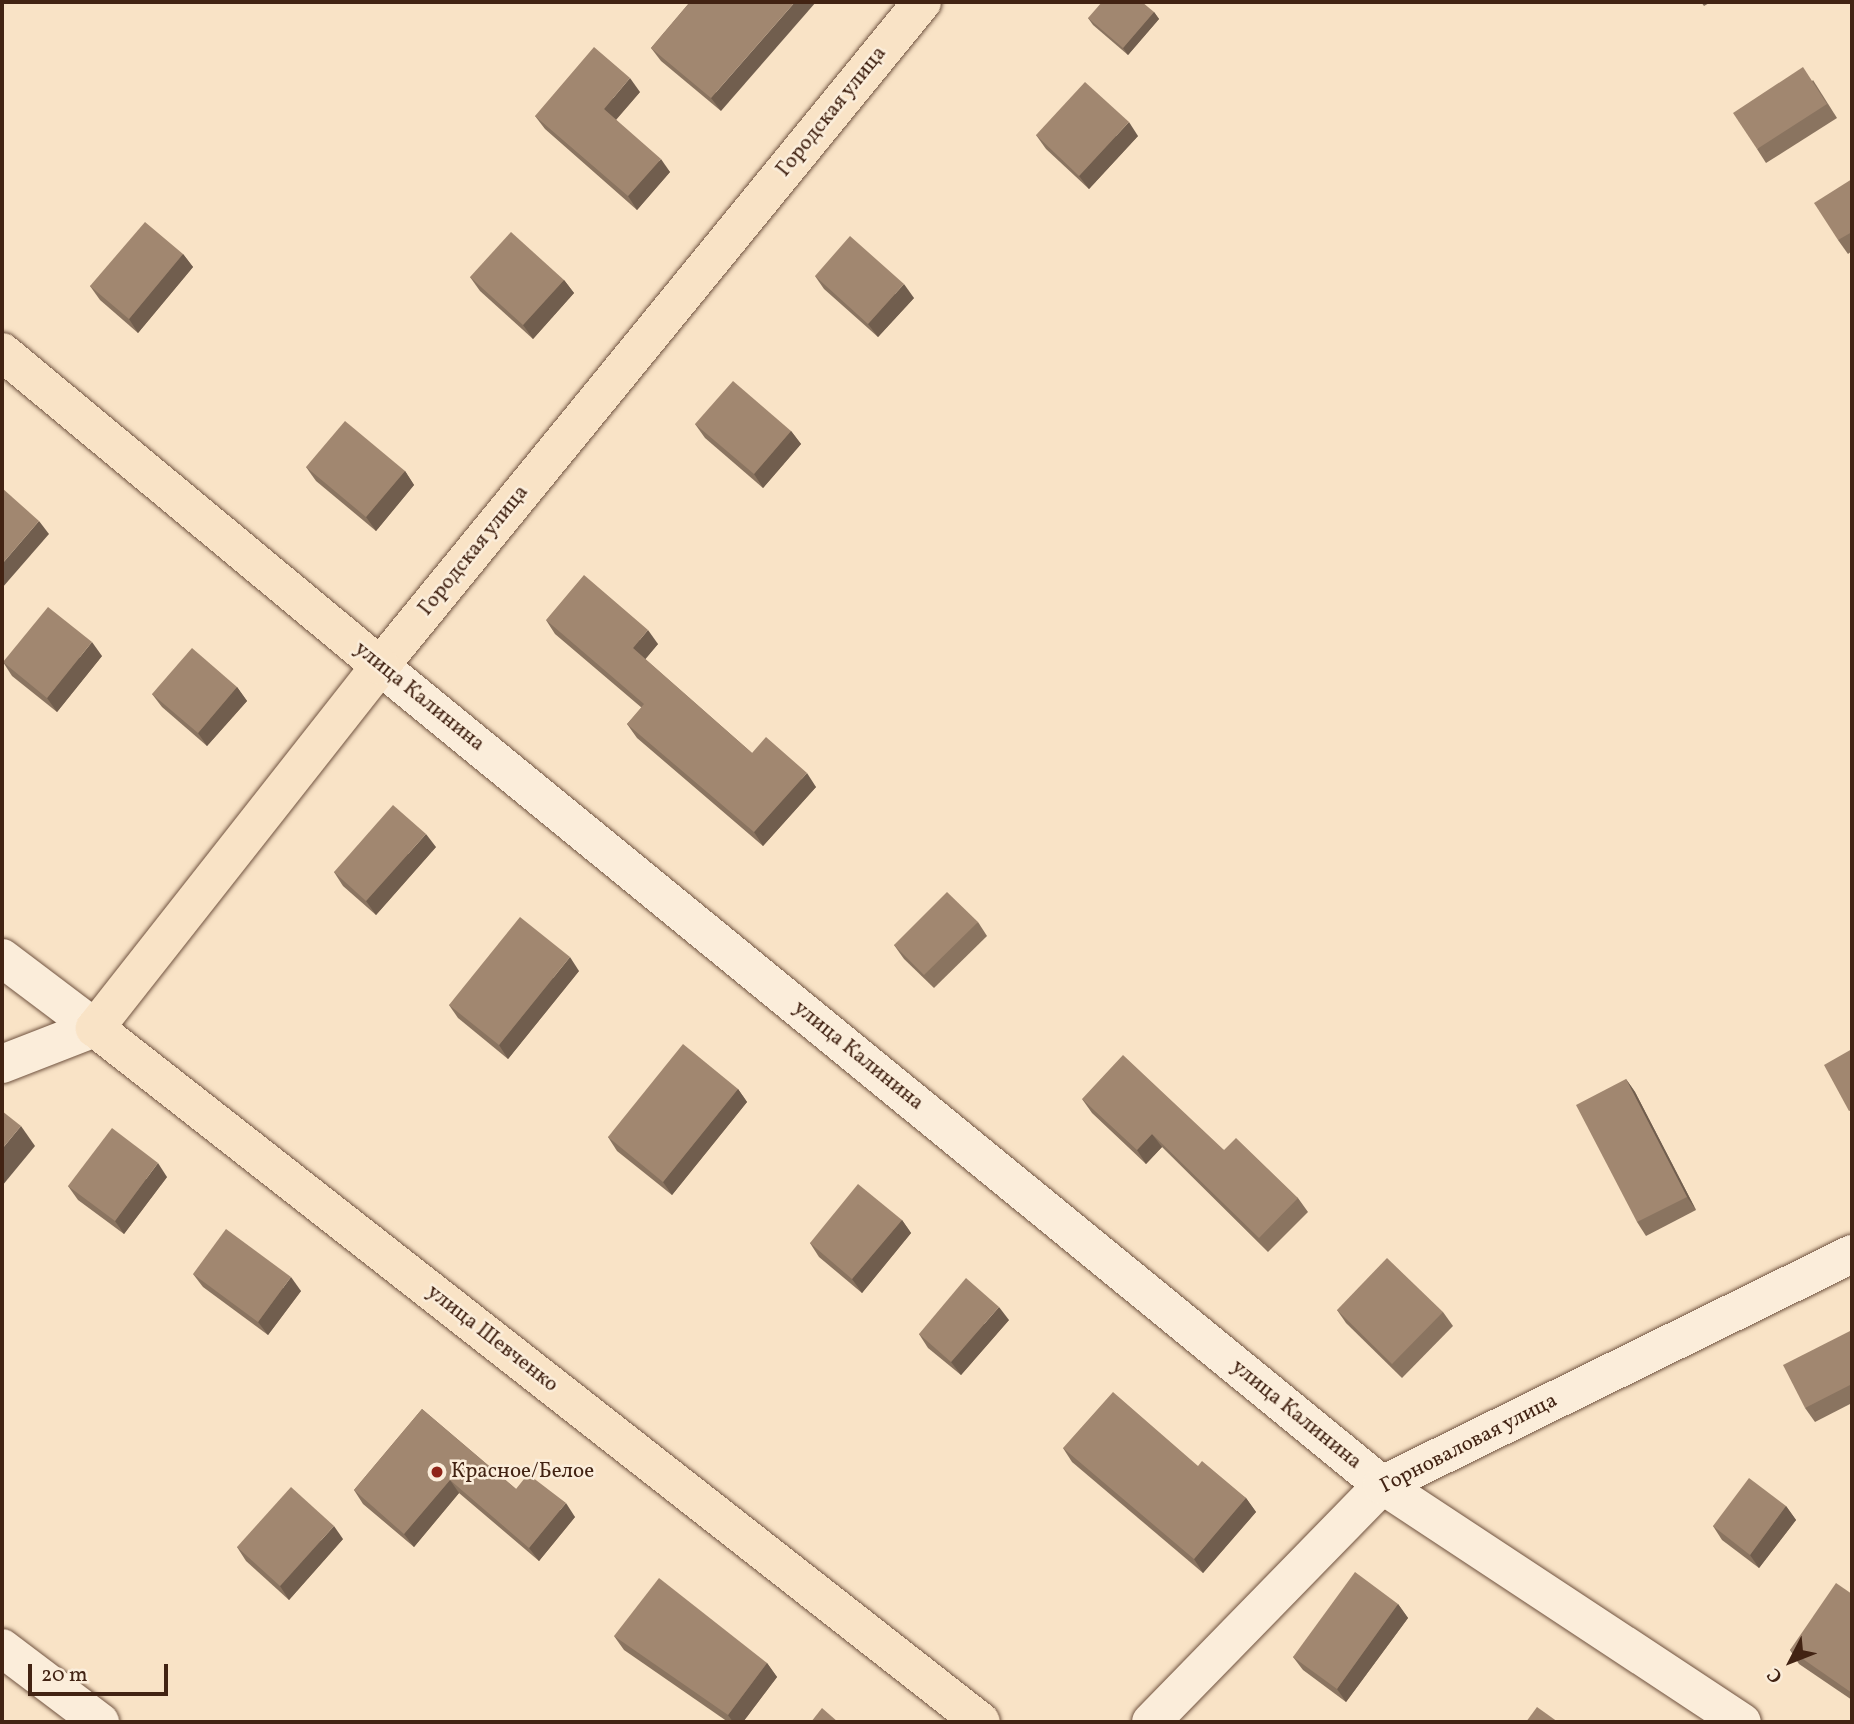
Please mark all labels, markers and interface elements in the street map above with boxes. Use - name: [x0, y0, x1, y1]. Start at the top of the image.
- street label: Городская улица: [771, 41, 893, 183]
- street label: Городская улица: [413, 480, 535, 622]
- street label: улица Калинина: [349, 637, 489, 757]
- street label: улица Калинина: [788, 996, 928, 1116]
- street label: улица Шевченко: [421, 1280, 563, 1398]
- street label: улица Калинина: [1226, 1355, 1366, 1475]
- street label: Горноваловая улица: [1376, 1388, 1562, 1500]
- place label: Красное/Белое: [451, 1459, 594, 1485]
- marker: Красное/Белое: [429, 1464, 445, 1480]
- north arrow: [1756, 1626, 1826, 1696]
- scale bar: [32, 1650, 172, 1694]
- text: 20 m: [41, 1661, 87, 1690]
- text: С: [1762, 1662, 1789, 1688]

